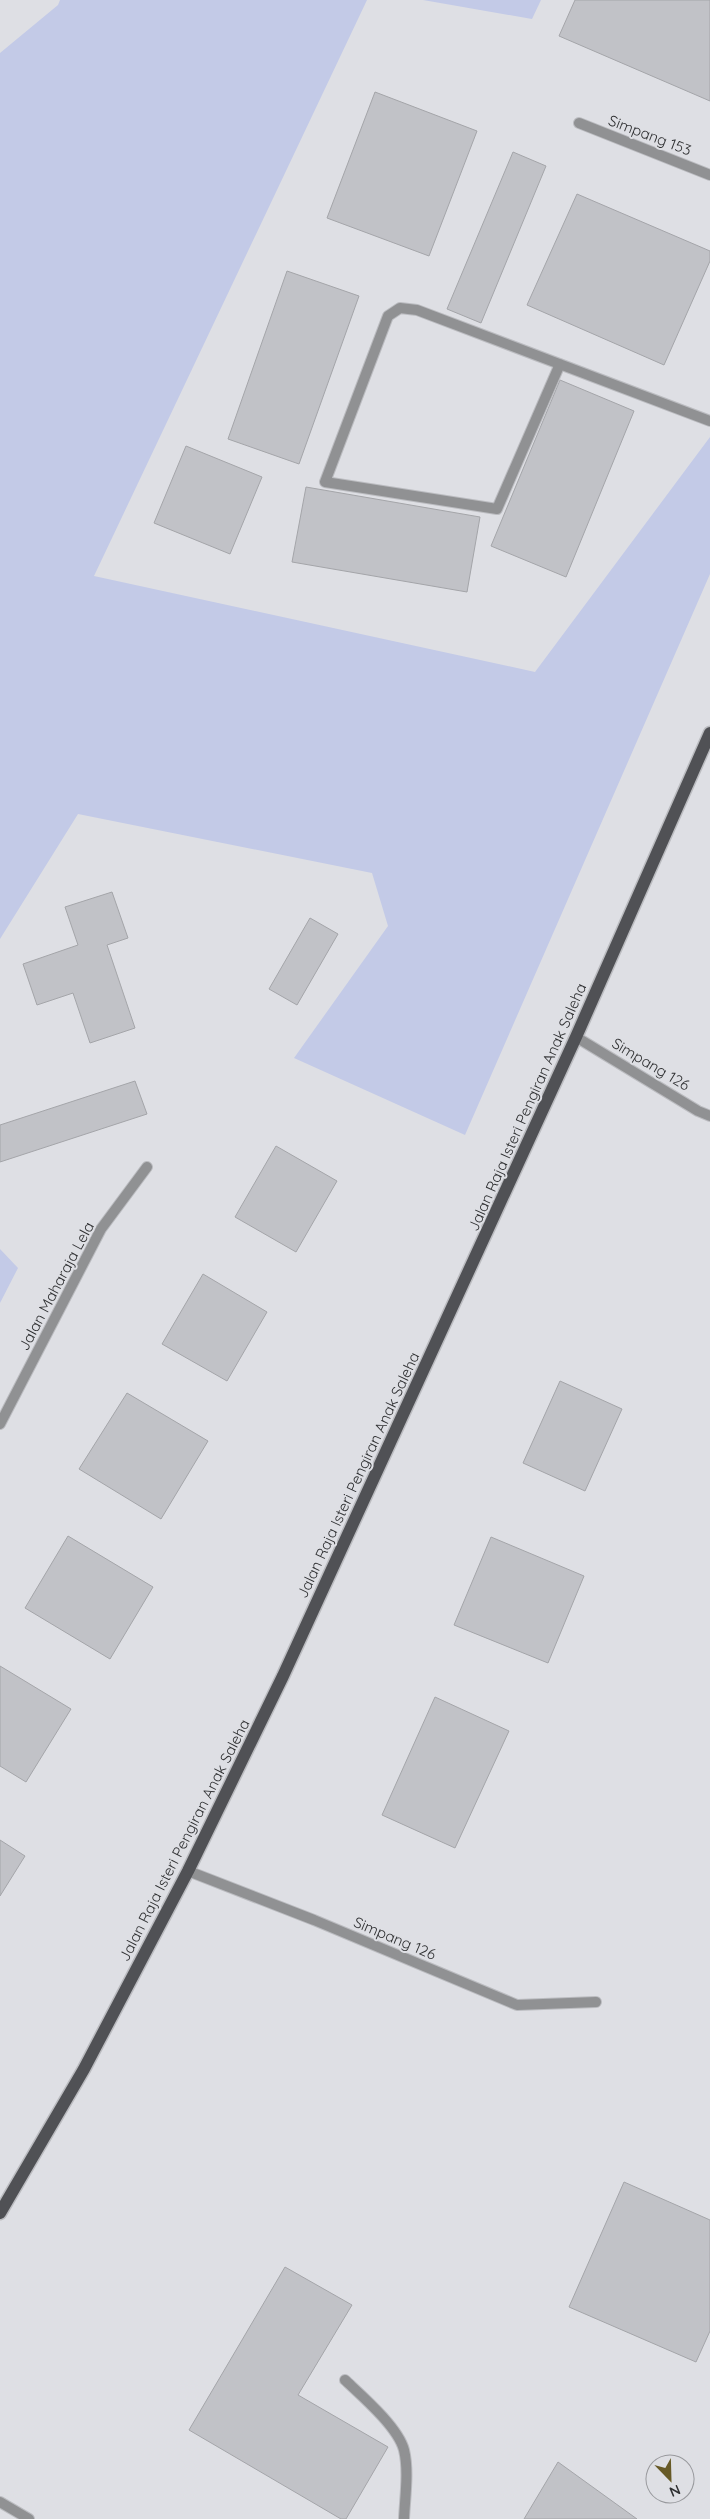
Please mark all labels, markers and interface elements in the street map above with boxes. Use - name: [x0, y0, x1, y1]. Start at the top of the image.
- street label: Simpang 153: [606, 111, 694, 160]
- street label: Jalan Raja Isteri Pengiran Anak Saleha: [464, 980, 590, 1234]
- street label: Simpang 126: [609, 1033, 693, 1095]
- street label: Jalan Maharaja Lela: [14, 1218, 98, 1354]
- street label: Jalan Raja Isteri Pengiran Anak Saleha: [293, 1349, 423, 1601]
- street label: Jalan Raja Isteri Pengiran Anak Saleha: [114, 1716, 254, 1964]
- street label: Simpang 126: [351, 1912, 439, 1964]
- north arrow: [645, 2454, 695, 2504]
- text: N: [667, 2481, 683, 2501]

